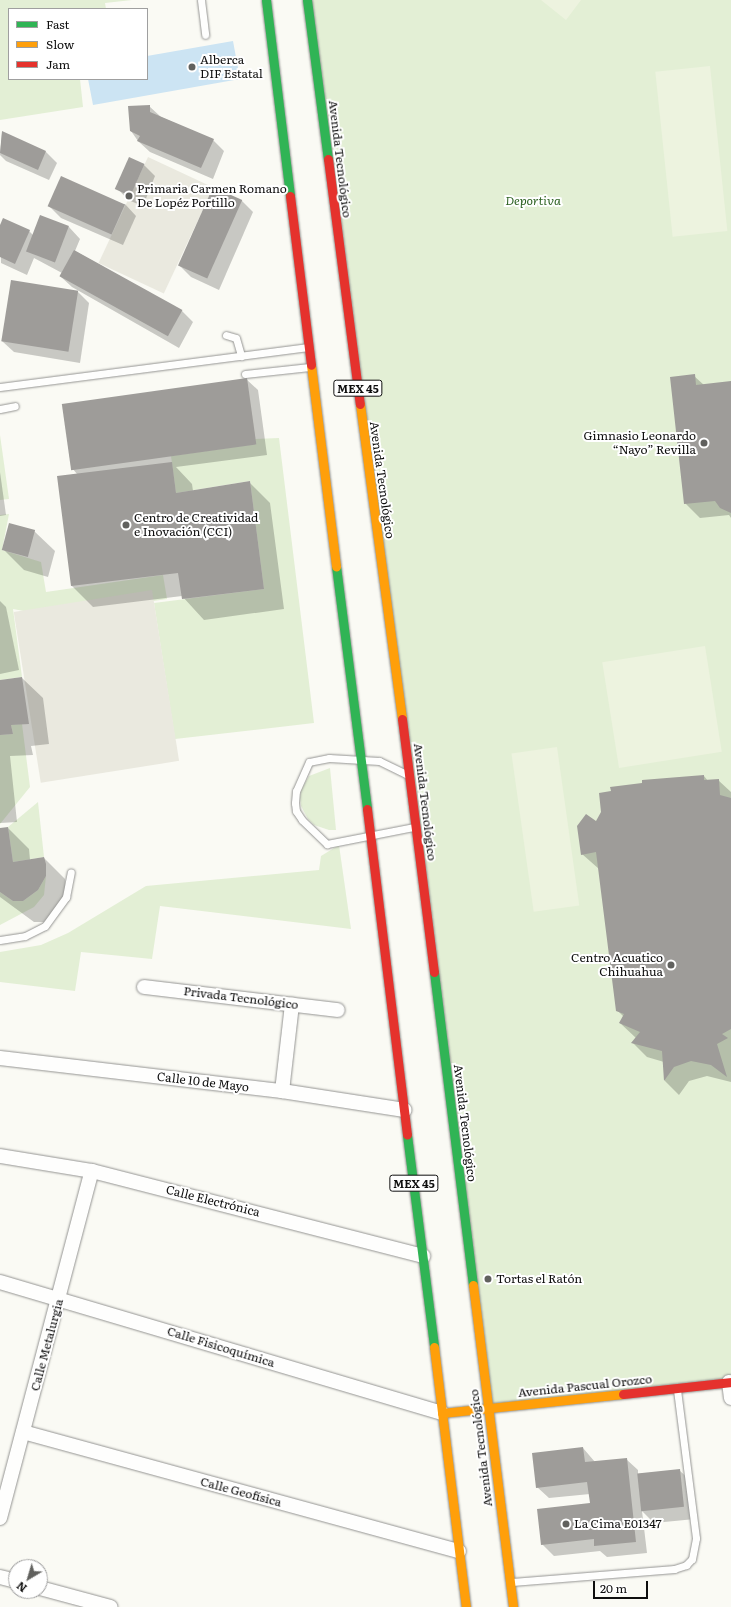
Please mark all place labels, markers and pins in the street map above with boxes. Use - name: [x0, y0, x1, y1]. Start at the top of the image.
- place label: Alberca DIF Estatal: [200, 53, 263, 81]
- marker: Alberca DIF Estatal: [187, 62, 197, 72]
- place label: Primaria Carmen Romano De Lopéz Portillo: [137, 182, 287, 210]
- marker: Primaria Carmen Romano De Lopéz Portillo: [124, 191, 134, 201]
- place label: Gimnasio Leonardo “Nayo” Revilla: [583, 429, 696, 457]
- marker: Gimnasio Leonardo “Nayo” Revilla: [699, 438, 709, 448]
- place label: Centro de Creatividad e Inovación (CCI): [134, 511, 258, 539]
- marker: Centro de Creatividad e Inovación (CCI): [121, 520, 131, 530]
- place label: Centro Acuatico Chihuahua: [571, 951, 663, 979]
- marker: Centro Acuatico Chihuahua: [666, 960, 676, 970]
- place label: Tortas el Ratón: [496, 1272, 582, 1286]
- marker: Tortas el Ratón: [483, 1274, 493, 1284]
- place label: La Cima E01347: [574, 1517, 662, 1531]
- marker: La Cima E01347: [561, 1519, 571, 1529]

